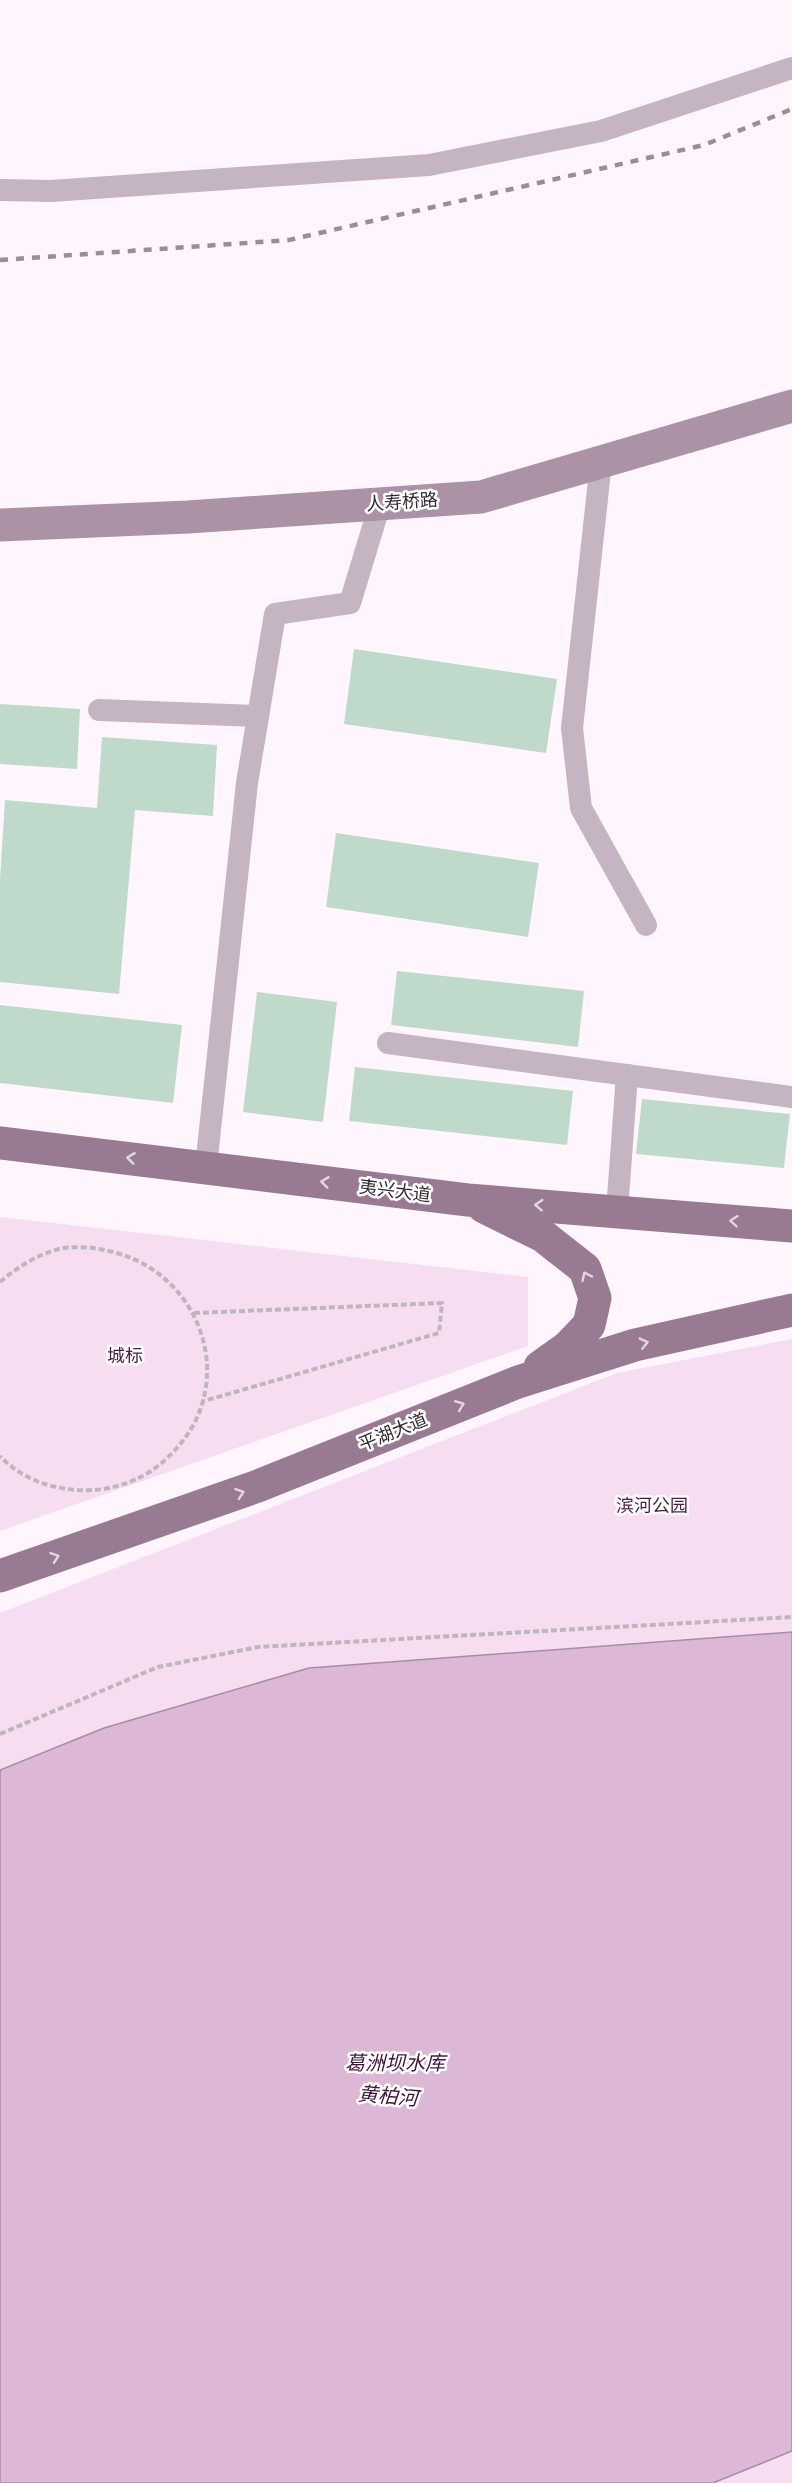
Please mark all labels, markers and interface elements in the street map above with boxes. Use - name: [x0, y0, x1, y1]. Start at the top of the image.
- street label: 人寿桥路: [365, 490, 439, 517]
- one-way arrow: [127, 1153, 136, 1165]
- one-way arrow: [320, 1176, 329, 1189]
- street label: 夷兴大道: [358, 1177, 432, 1208]
- one-way arrow: [535, 1199, 544, 1212]
- one-way arrow: [729, 1215, 738, 1228]
- one-way arrow: [582, 1271, 594, 1282]
- one-way arrow: [639, 1337, 649, 1350]
- park label: 城标: [107, 1346, 143, 1369]
- one-way arrow: [454, 1400, 465, 1412]
- street label: 平湖大道: [356, 1409, 431, 1458]
- one-way arrow: [234, 1487, 244, 1500]
- park label: 滨河公园: [616, 1496, 688, 1519]
- one-way arrow: [49, 1551, 60, 1564]
- water label: 葛洲坝水库: [345, 2052, 448, 2078]
- water label: 黄柏河: [357, 2082, 423, 2114]

